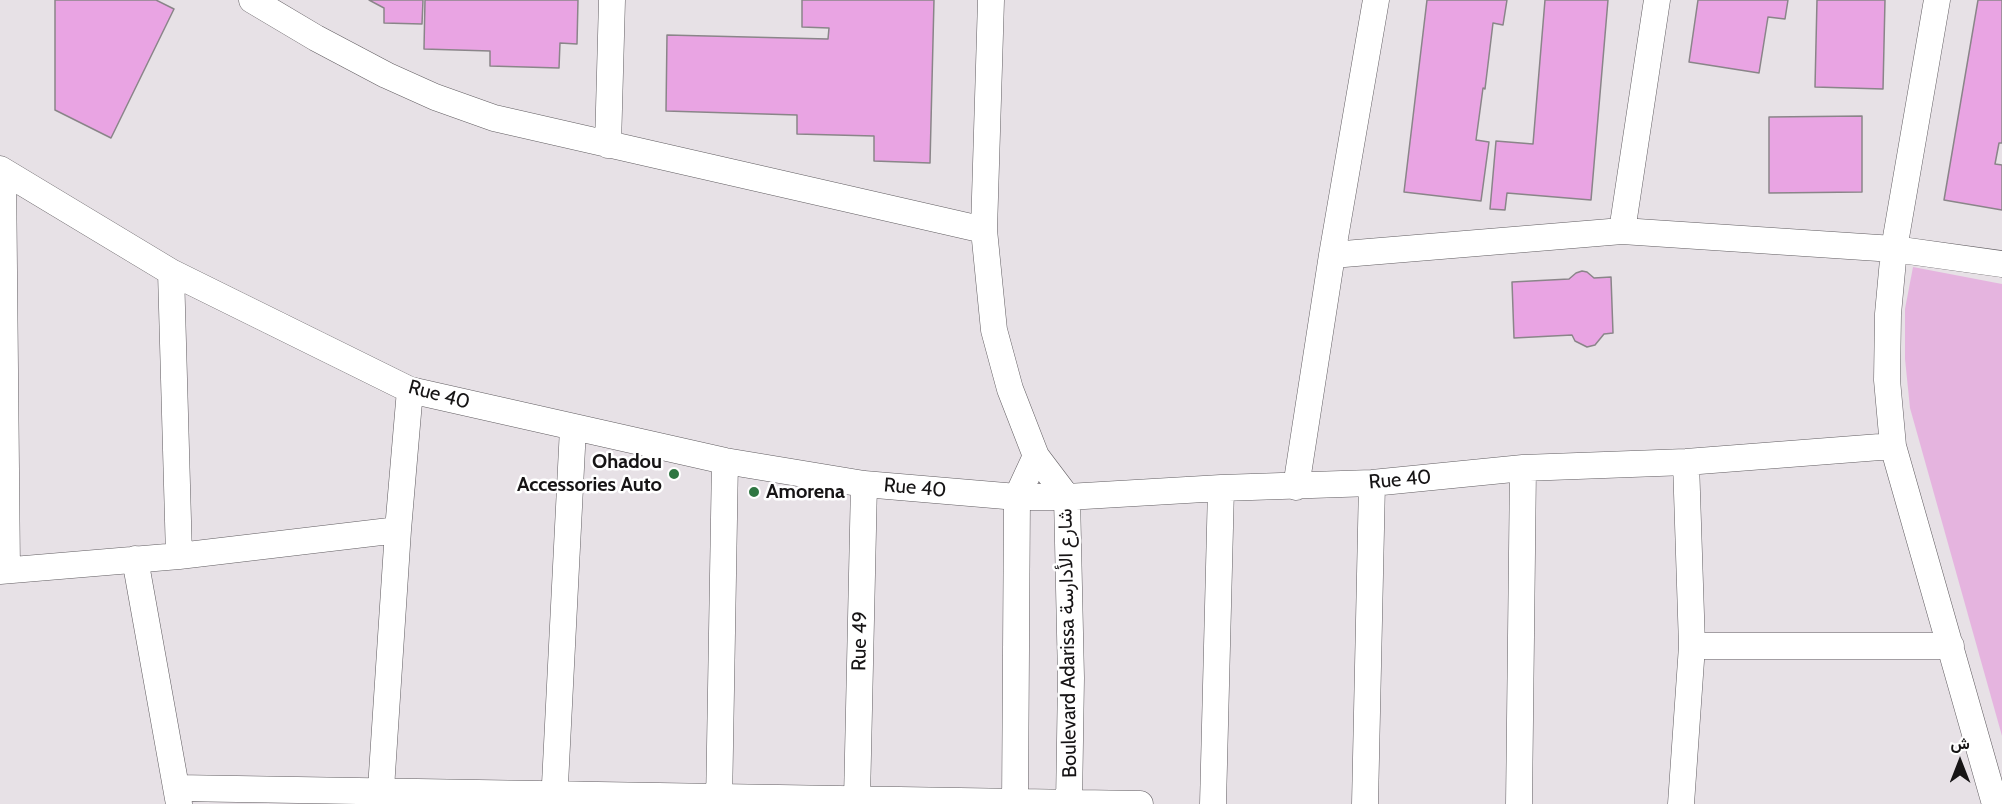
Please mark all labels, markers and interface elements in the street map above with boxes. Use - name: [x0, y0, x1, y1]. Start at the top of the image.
- street label: Rue 40: [406, 375, 472, 415]
- place label: Ohadou Accessories Auto: [517, 450, 662, 497]
- street label: Rue 40: [1368, 465, 1432, 495]
- marker: Ohadou Accessories Auto: [667, 467, 681, 481]
- street label: Rue 40: [883, 473, 947, 503]
- place label: Amorena: [766, 480, 845, 504]
- marker: Amorena: [747, 485, 761, 499]
- street label: Boulevard Adarissa شارع الأدارسة: [1054, 508, 1082, 778]
- street label: Rue 49: [847, 611, 873, 671]
- north arrow: [1930, 732, 1990, 792]
- text: ش: [1950, 734, 1970, 753]

